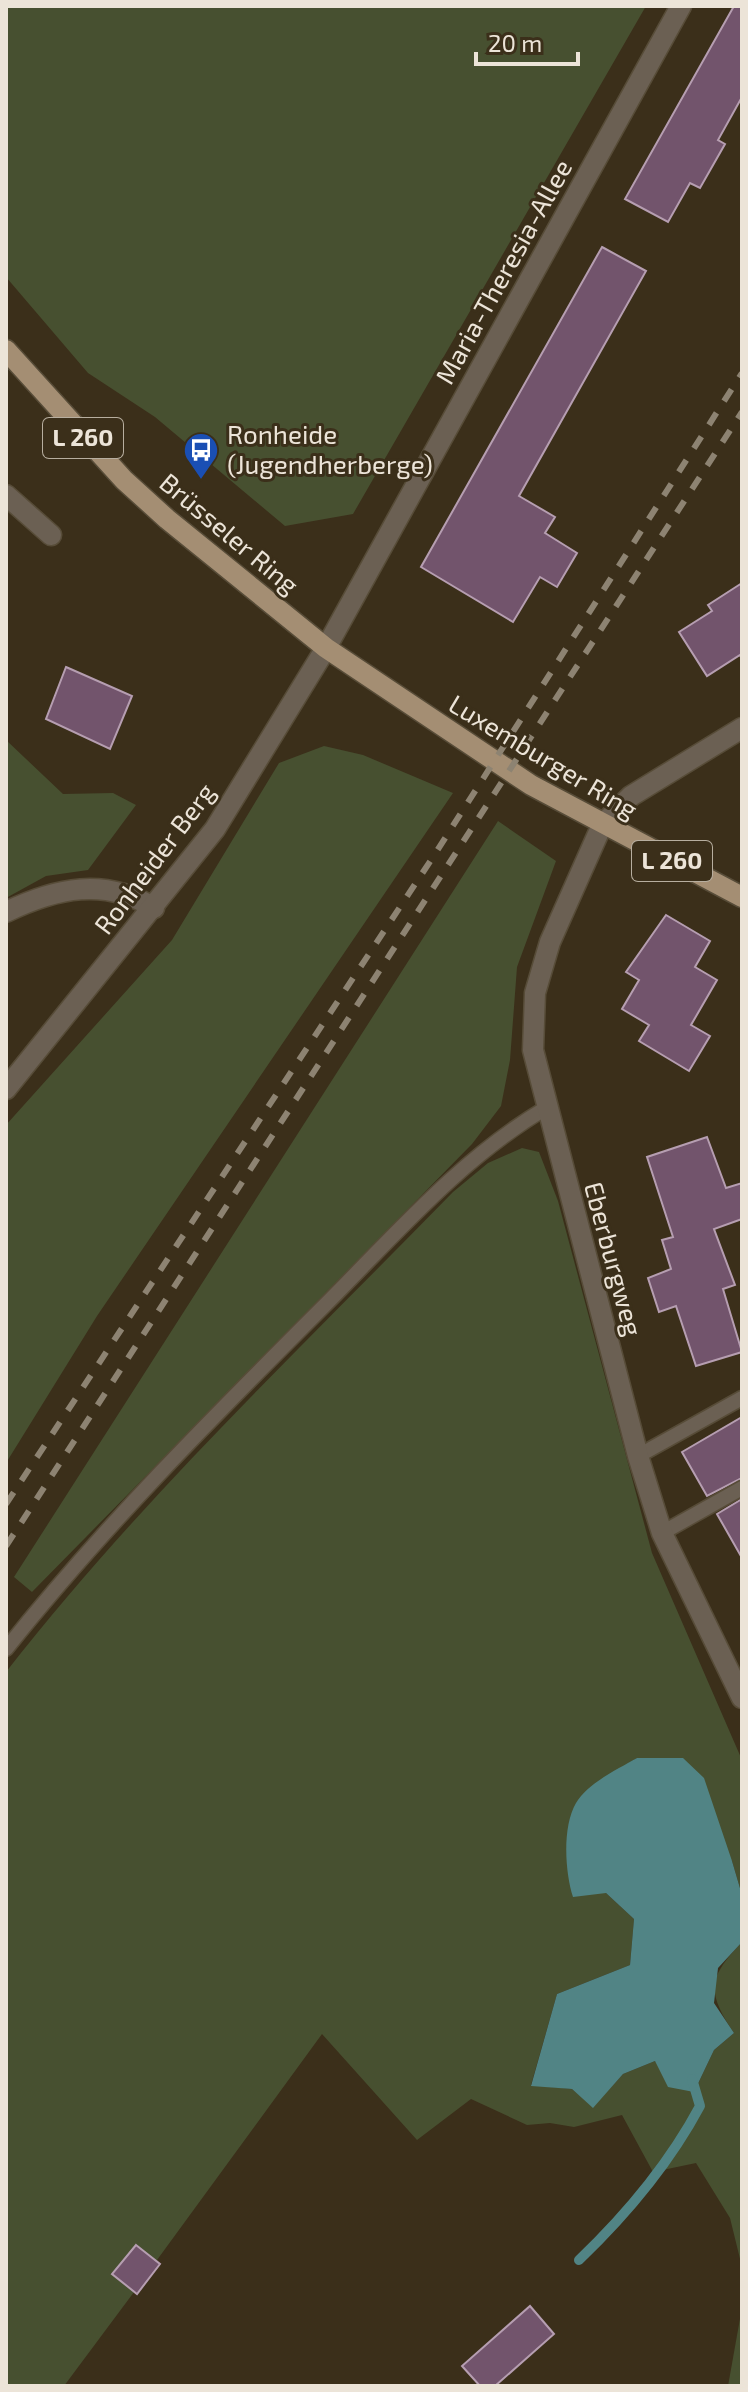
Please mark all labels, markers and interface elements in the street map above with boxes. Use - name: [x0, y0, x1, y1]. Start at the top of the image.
- scale bar: [476, 16, 578, 66]
- text: 20 m: [488, 28, 542, 57]
- street label: Maria-Theresia-Allee: [428, 154, 577, 389]
- road number: L 260: [43, 418, 123, 458]
- place label: Ronheide (Jugendherberge): [227, 418, 433, 479]
- bus stop icon: Ronheide (Jugendherberge): [182, 431, 220, 481]
- street label: Brüsseler Ring: [154, 466, 306, 600]
- street label: Luxemburger Ring: [444, 687, 644, 824]
- street label: Ronheider Berg: [87, 777, 221, 940]
- road number: L 260: [632, 841, 712, 881]
- street label: Eberburgweg: [579, 1178, 650, 1339]

